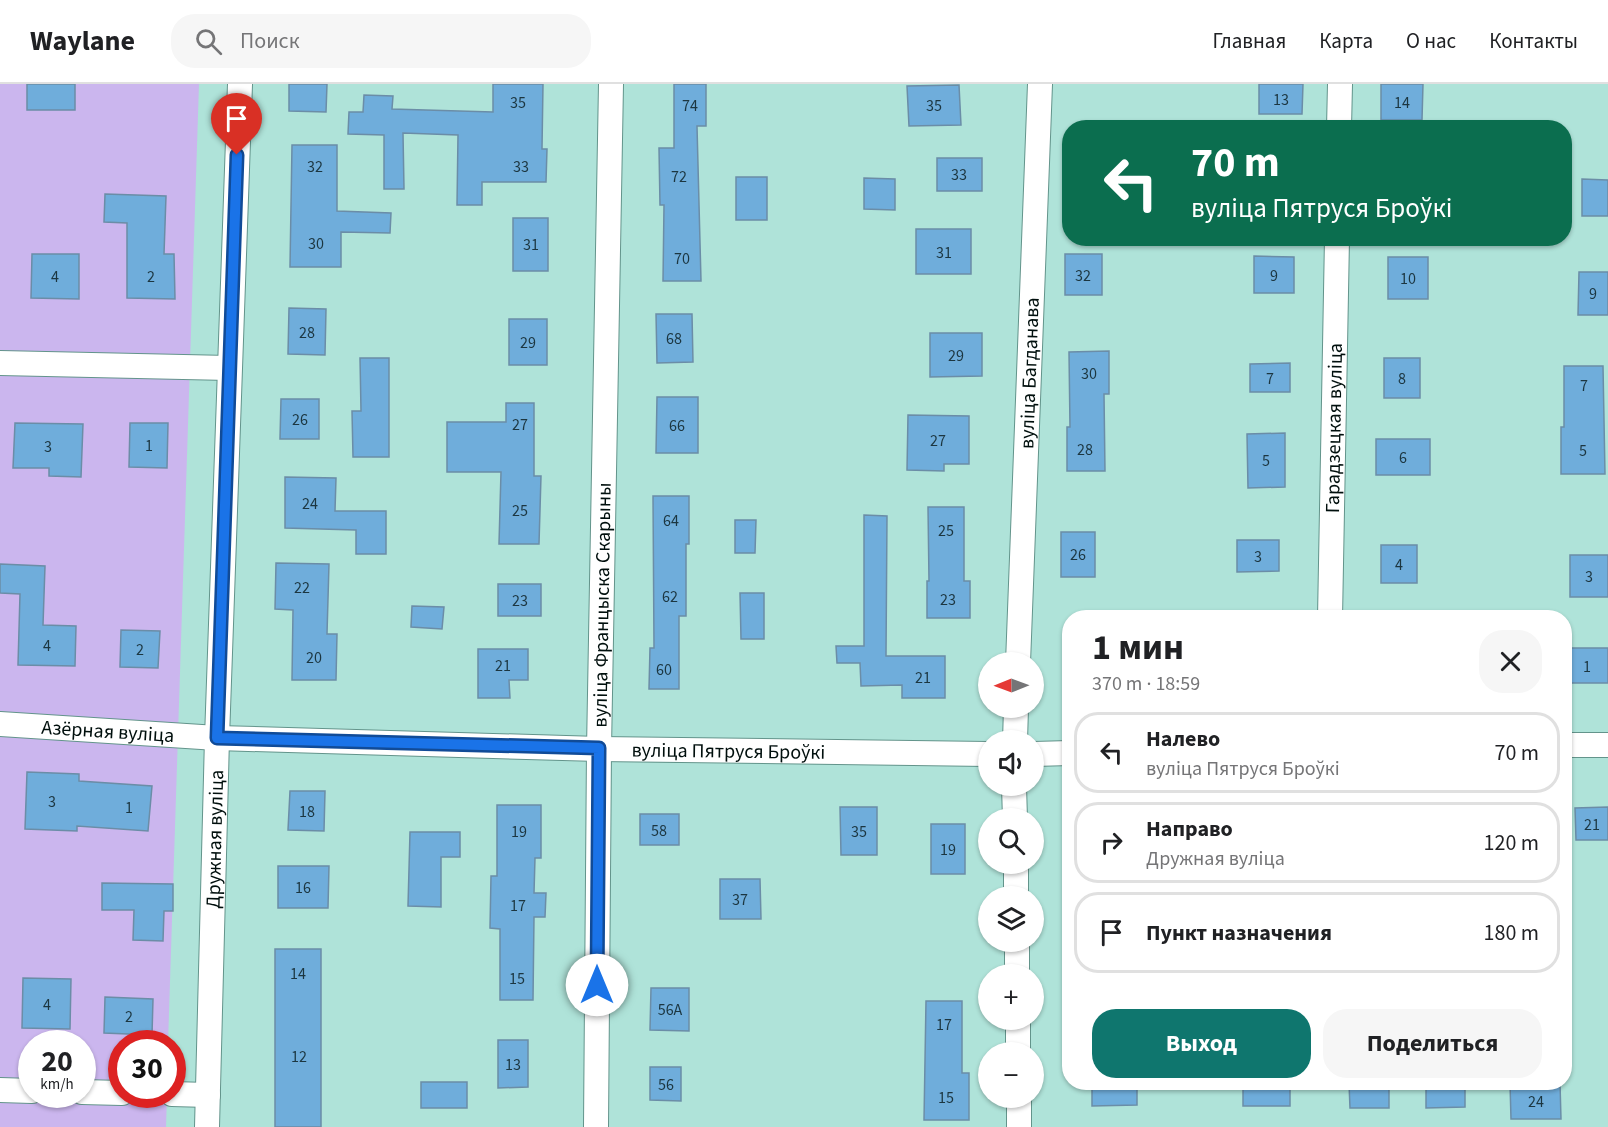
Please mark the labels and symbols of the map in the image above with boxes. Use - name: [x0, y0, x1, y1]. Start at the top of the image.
- house number: 13: [1273, 89, 1289, 111]
- house number: 35: [510, 92, 526, 114]
- house number: 14: [1394, 92, 1410, 114]
- pin: [211, 93, 262, 155]
- house number: 74: [682, 95, 698, 117]
- house number: 35: [926, 95, 942, 117]
- house number: 32: [307, 156, 323, 178]
- house number: 33: [513, 156, 529, 178]
- house number: 33: [951, 164, 967, 186]
- house number: 72: [671, 166, 687, 188]
- house number: 30: [308, 233, 324, 255]
- house number: 31: [523, 234, 539, 256]
- house number: 31: [936, 242, 952, 264]
- house number: 70: [674, 248, 690, 270]
- house number: 32: [1075, 265, 1091, 287]
- house number: 9: [1270, 265, 1278, 287]
- house number: 4: [51, 266, 59, 288]
- house number: 2: [147, 266, 155, 288]
- house number: 10: [1400, 268, 1416, 290]
- house number: 9: [1589, 283, 1597, 305]
- street label: вуліца Багданава: [1013, 297, 1047, 450]
- house number: 28: [299, 322, 315, 344]
- house number: 68: [666, 328, 682, 350]
- house number: 29: [520, 332, 536, 354]
- street label: Гарадзецкая вуліца: [1319, 343, 1350, 513]
- house number: 29: [948, 345, 964, 367]
- house number: 30: [1081, 363, 1097, 385]
- house number: 7: [1266, 368, 1274, 390]
- house number: 8: [1398, 368, 1406, 390]
- house number: 7: [1580, 375, 1588, 397]
- house number: 26: [292, 409, 308, 431]
- house number: 27: [512, 414, 528, 436]
- house number: 66: [669, 415, 685, 437]
- house number: 27: [930, 430, 946, 452]
- house number: 1: [145, 435, 153, 457]
- house number: 3: [44, 436, 52, 458]
- house number: 28: [1077, 439, 1093, 461]
- house number: 5: [1579, 440, 1587, 462]
- house number: 6: [1399, 447, 1407, 469]
- house number: 5: [1262, 450, 1270, 472]
- street label: вуліца Францыска Скарыны: [586, 482, 619, 728]
- house number: 24: [302, 493, 318, 515]
- house number: 25: [512, 500, 528, 522]
- house number: 64: [663, 510, 679, 532]
- house number: 25: [938, 520, 954, 542]
- house number: 26: [1070, 544, 1086, 566]
- house number: 3: [1254, 546, 1262, 568]
- house number: 4: [1395, 554, 1403, 576]
- house number: 3: [1585, 566, 1593, 588]
- house number: 22: [294, 577, 310, 599]
- house number: 62: [662, 586, 678, 608]
- house number: 23: [940, 589, 956, 611]
- house number: 23: [512, 590, 528, 612]
- house number: 4: [43, 635, 51, 657]
- house number: 2: [136, 639, 144, 661]
- house number: 20: [306, 647, 322, 669]
- north arrow: [978, 652, 1044, 718]
- house number: 21: [495, 655, 511, 677]
- house number: 1: [1583, 656, 1591, 678]
- house number: 60: [656, 659, 672, 681]
- house number: 21: [915, 667, 931, 689]
- street label: Азёрная вуліца: [40, 714, 175, 750]
- street label: вуліца Пятруся Броўкі: [631, 736, 825, 767]
- street label: Дружная вуліца: [200, 769, 231, 909]
- house number: 3: [48, 791, 56, 813]
- house number: 1: [125, 797, 133, 819]
- house number: 18: [299, 801, 315, 823]
- house number: 21: [1584, 814, 1600, 836]
- house number: 58: [651, 820, 667, 842]
- house number: 19: [511, 821, 527, 843]
- house number: 35: [851, 821, 867, 843]
- house number: 19: [940, 839, 956, 861]
- house number: 16: [295, 877, 311, 899]
- house number: 37: [732, 889, 748, 911]
- house number: 17: [510, 895, 526, 917]
- position arrow: [565, 953, 629, 1017]
- house number: 14: [290, 963, 306, 985]
- house number: 15: [509, 968, 525, 990]
- house number: 4: [43, 994, 51, 1016]
- house number: 56А: [658, 999, 683, 1021]
- house number: 2: [125, 1006, 133, 1028]
- house number: 17: [936, 1014, 952, 1036]
- speed limit sign: 30: [108, 1030, 186, 1108]
- house number: 12: [291, 1046, 307, 1068]
- house number: 13: [505, 1054, 521, 1076]
- house number: 56: [658, 1074, 674, 1096]
- house number: 15: [938, 1087, 954, 1109]
- house number: 24: [1528, 1091, 1544, 1113]

